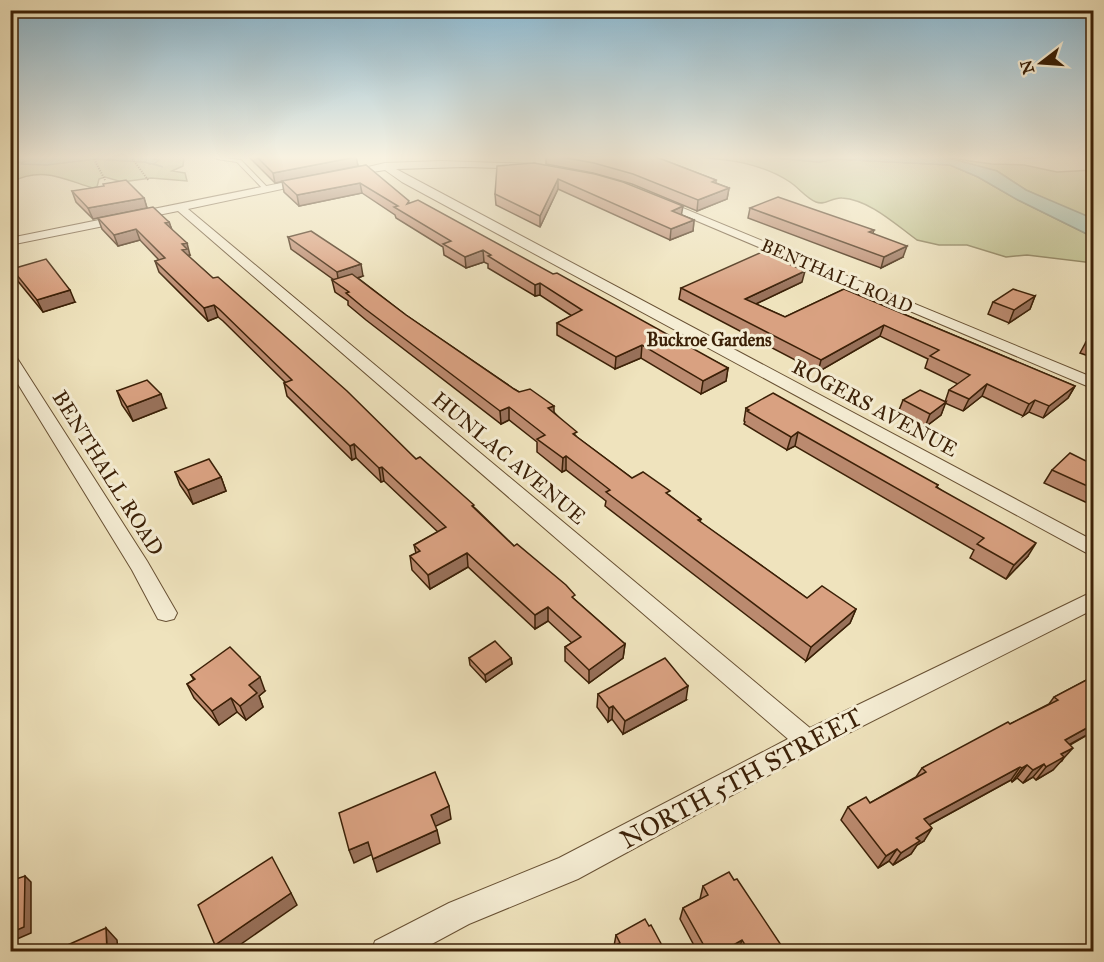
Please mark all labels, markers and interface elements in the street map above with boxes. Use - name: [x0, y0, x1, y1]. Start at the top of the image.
- north arrow: [1011, 33, 1071, 93]
- text: N: [1016, 58, 1038, 77]
- street label: BENTHALL ROAD: [758, 234, 916, 318]
- district label: Buckroe Gardens: [647, 329, 772, 351]
- street label: ROGERS AVENUE: [788, 353, 962, 463]
- street label: BENTHALL ROAD: [47, 386, 169, 560]
- street label: HUNLAC AVENUE: [427, 386, 591, 530]
- street label: NORTH 5TH STREET: [615, 701, 868, 855]

